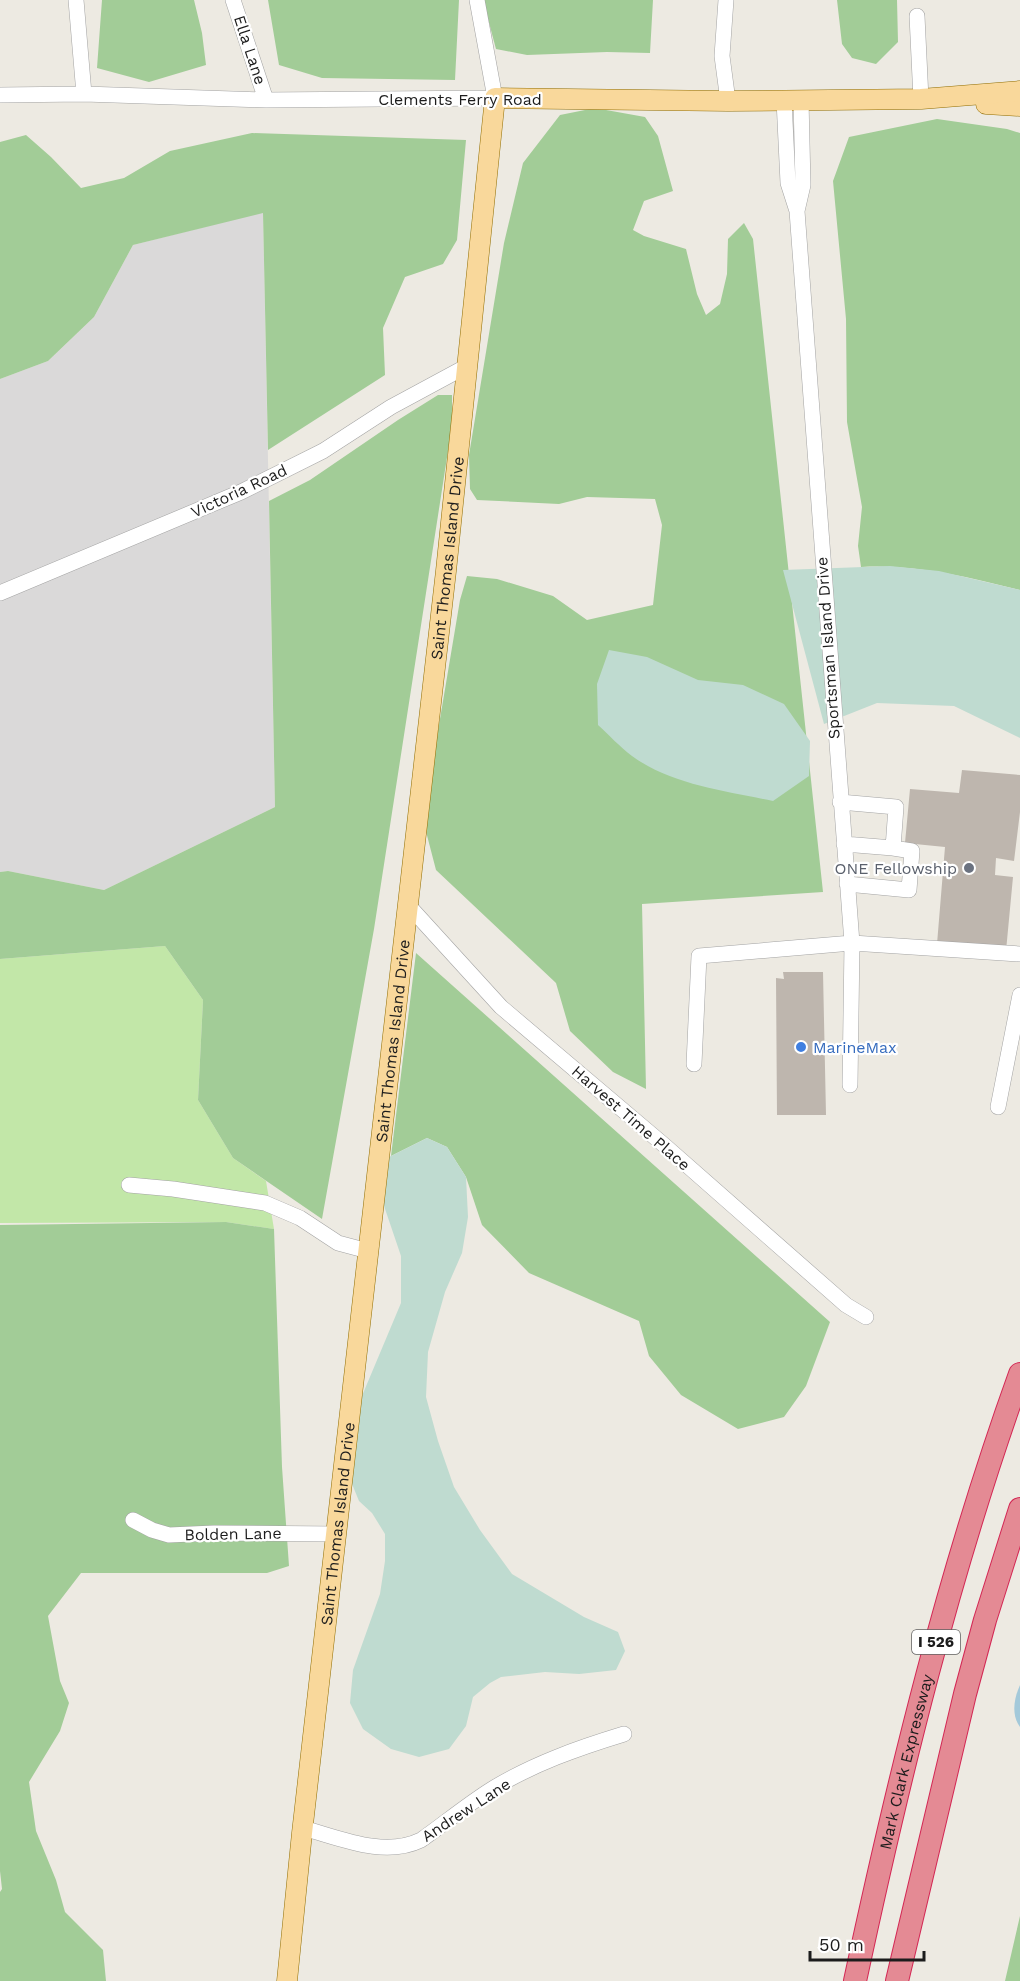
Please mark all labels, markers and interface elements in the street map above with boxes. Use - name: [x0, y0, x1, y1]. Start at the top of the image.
- street label: Ella Lane: [230, 13, 270, 87]
- street label: Clements Ferry Road: [378, 90, 542, 109]
- street label: Saint Thomas Island Drive: [426, 455, 467, 661]
- street label: Victoria Road: [188, 460, 290, 522]
- street label: Sportsman Island Drive: [812, 556, 844, 740]
- place label: ONE Fellowship: [835, 859, 957, 878]
- marker: ONE Fellowship: [962, 861, 976, 875]
- street label: Saint Thomas Island Drive: [371, 938, 413, 1143]
- place label: MarineMax: [813, 1038, 897, 1057]
- marker: MarineMax: [794, 1040, 808, 1054]
- street label: Harvest Time Place: [568, 1061, 694, 1175]
- street label: Saint Thomas Island Drive: [316, 1421, 358, 1626]
- street label: Bolden Lane: [184, 1524, 282, 1544]
- road number: I 526: [912, 1630, 960, 1654]
- street label: Mark Clark Expressway: [875, 1671, 937, 1851]
- street label: Andrew Lane: [418, 1774, 514, 1846]
- scale bar: [810, 1924, 924, 1962]
- text: 50 m: [819, 1934, 864, 1955]

